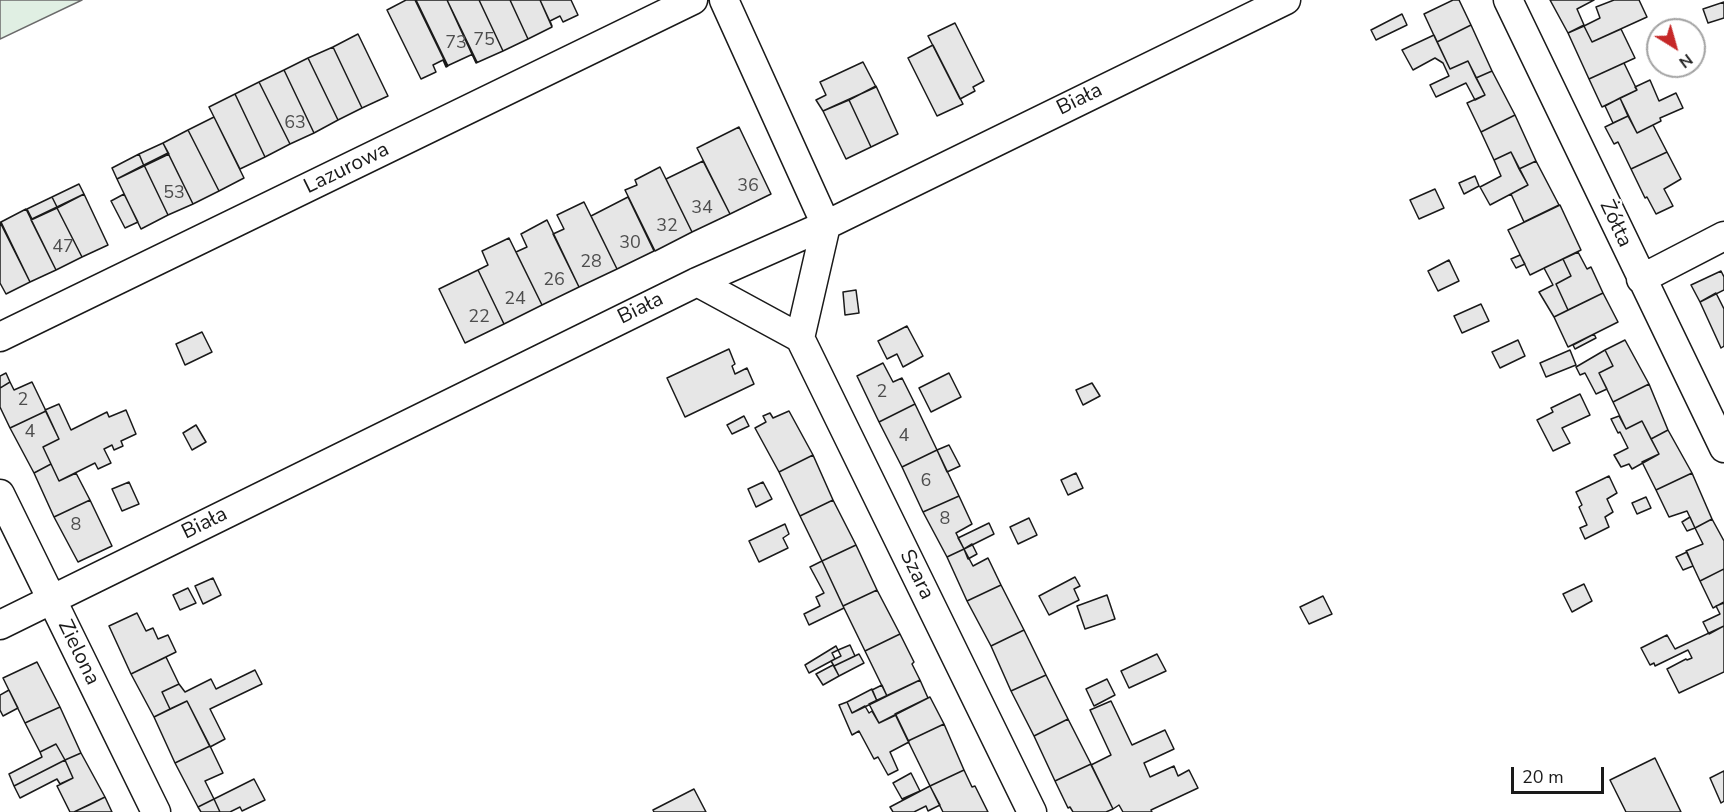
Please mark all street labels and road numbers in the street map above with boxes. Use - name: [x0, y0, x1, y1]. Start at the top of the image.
- street label: Biała: [1053, 78, 1107, 122]
- street label: Lazurowa: [300, 138, 394, 200]
- street label: Żółta: [1593, 196, 1637, 252]
- street label: Biała: [614, 287, 668, 331]
- street label: Biała: [178, 502, 232, 546]
- street label: Szara: [893, 546, 939, 604]
- street label: Zielona: [51, 616, 105, 690]

